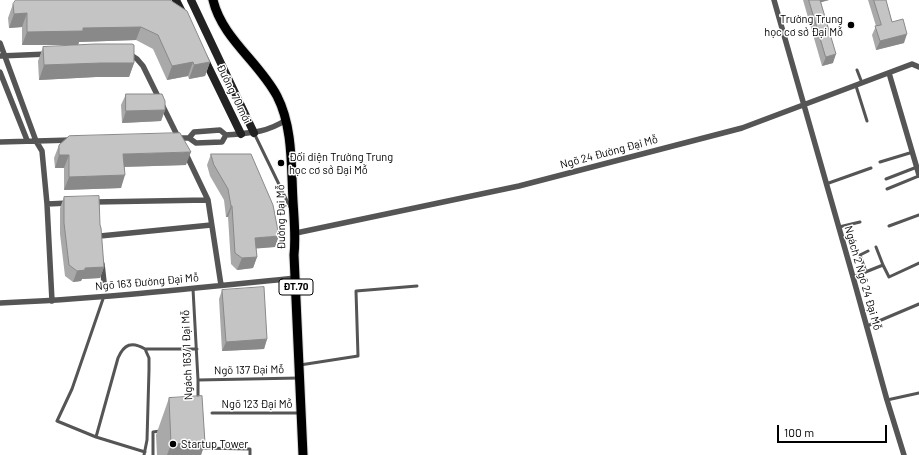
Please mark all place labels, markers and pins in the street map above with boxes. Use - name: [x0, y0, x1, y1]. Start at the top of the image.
- place label: Trường Trung học cơ sở Đại Mỗ: [764, 12, 843, 38]
- marker: Trường Trung học cơ sở Đại Mỗ: [846, 20, 856, 30]
- place label: Đối diện Trường Trung học cơ sở Đại Mỗ: [289, 150, 393, 176]
- marker: Đối diện Trường Trung học cơ sở Đại Mỗ: [276, 158, 286, 168]
- place label: Startup Tower: [181, 437, 248, 451]
- marker: Startup Tower: [168, 439, 178, 449]

